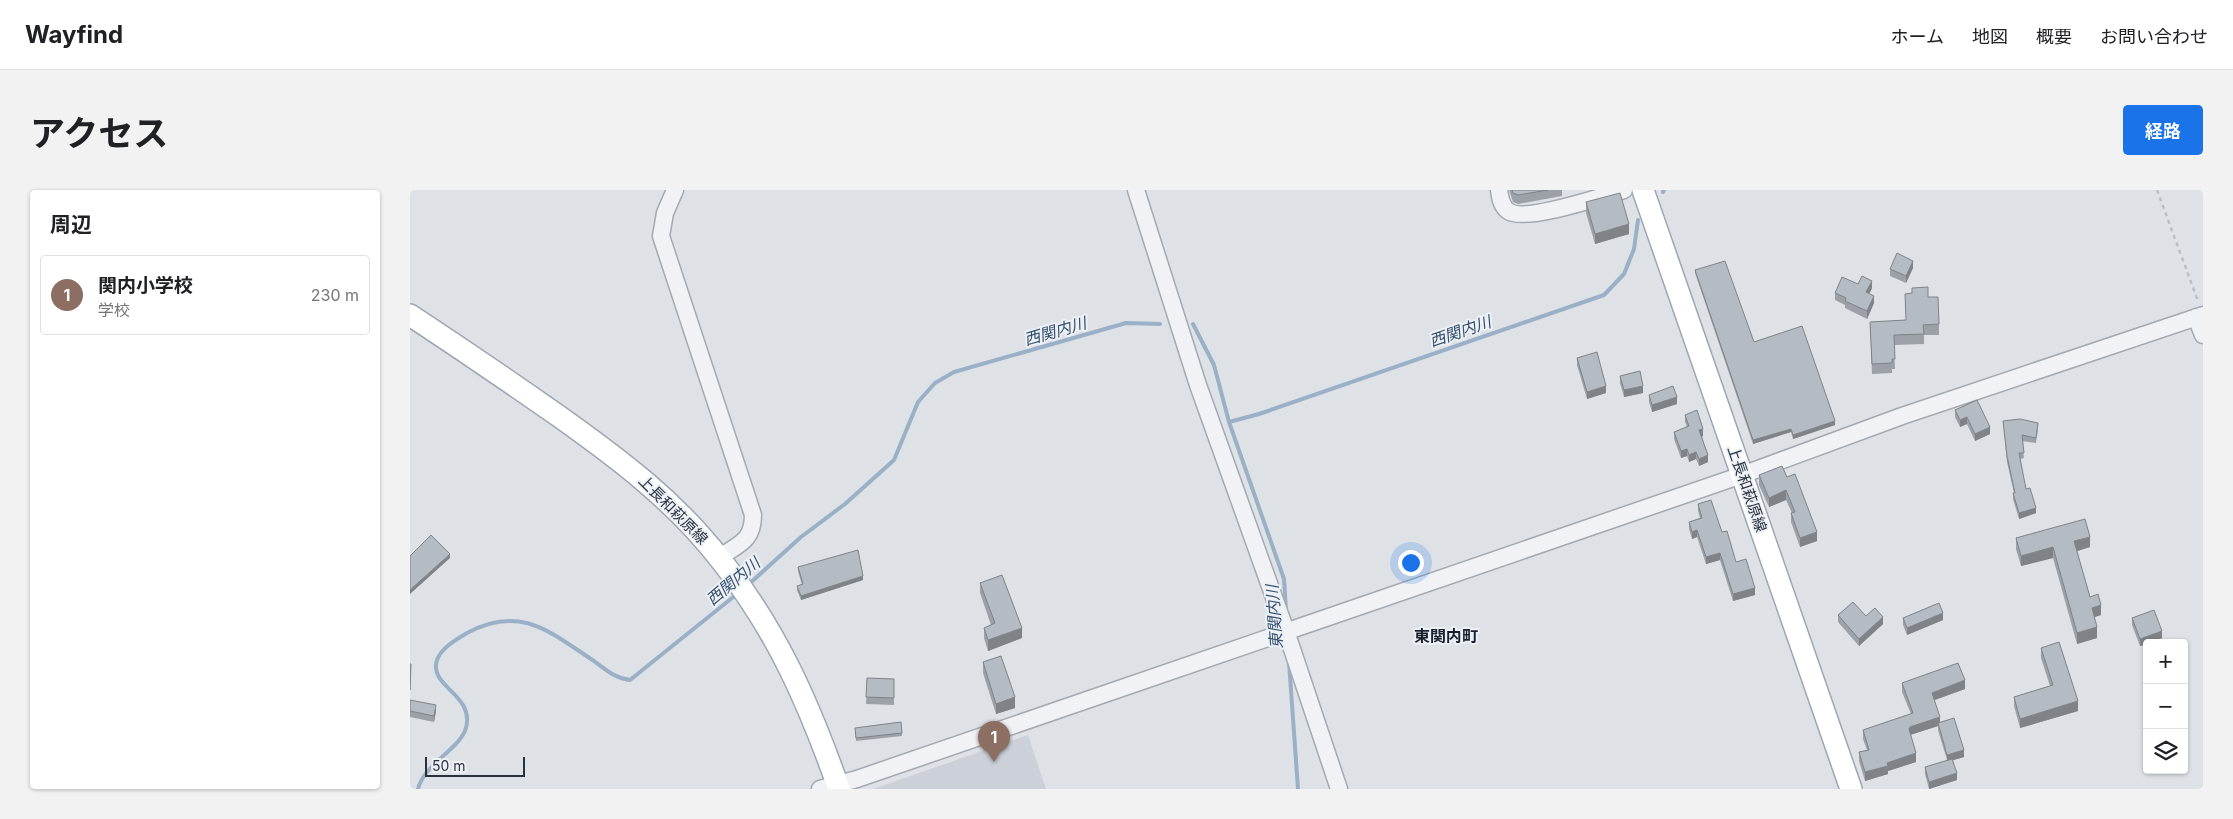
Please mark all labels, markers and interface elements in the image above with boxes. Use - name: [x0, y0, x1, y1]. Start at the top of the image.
- text: Wayfind: [25, 20, 123, 49]
- text: ホーム: [1891, 26, 1944, 47]
- text: 地図: [1972, 26, 2008, 47]
- text: 概要: [2036, 26, 2072, 47]
- text: お問い合わせ: [2100, 26, 2208, 47]
- button: 経路: [2123, 105, 2203, 155]
- text: アクセス: [30, 112, 168, 154]
- text: 周辺: [50, 212, 92, 237]
- text: 関内小学校: [98, 274, 193, 297]
- text: 1: [64, 285, 70, 305]
- text: 230 m: [311, 285, 359, 305]
- text: 学校: [98, 300, 130, 320]
- water label: 西関内川: [1426, 310, 1495, 351]
- water label: 西関内川: [1021, 312, 1090, 349]
- street label: 上長和萩原線: [1724, 443, 1771, 534]
- street label: 上長和萩原線: [635, 471, 712, 548]
- your location: [1398, 550, 1424, 576]
- water label: 西関内川: [702, 551, 765, 609]
- water label: 東関内川: [1262, 582, 1286, 650]
- district label: 東関内町: [1414, 626, 1478, 646]
- map controls: [2143, 639, 2188, 774]
- button: +: [2143, 639, 2188, 684]
- button: −: [2143, 684, 2188, 729]
- pin: 1: [978, 721, 1010, 762]
- button: layers: [2143, 729, 2188, 774]
- scale bar: [425, 754, 525, 777]
- text: 50 m: [432, 757, 466, 774]

